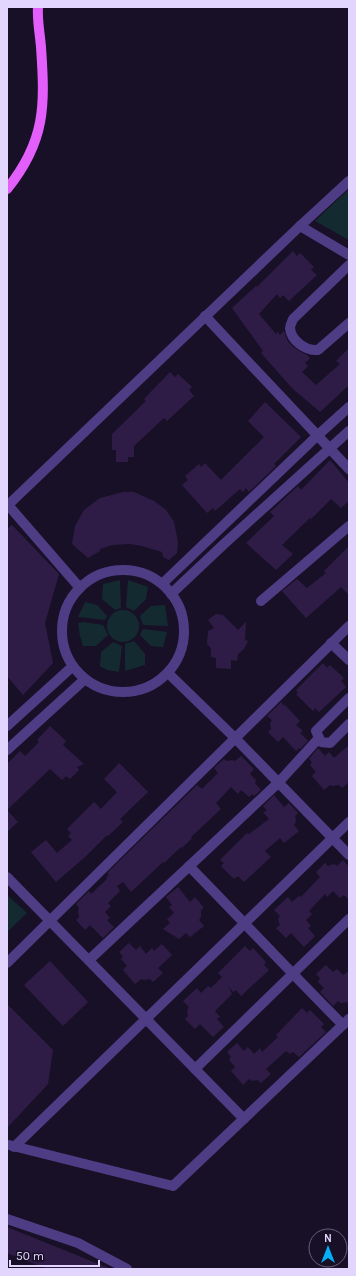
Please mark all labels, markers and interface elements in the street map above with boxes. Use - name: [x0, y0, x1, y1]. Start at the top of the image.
- north arrow: [308, 1228, 348, 1268]
- text: N: [324, 1232, 332, 1245]
- scale bar: [10, 1242, 99, 1268]
- text: 50 m: [16, 1249, 44, 1263]

